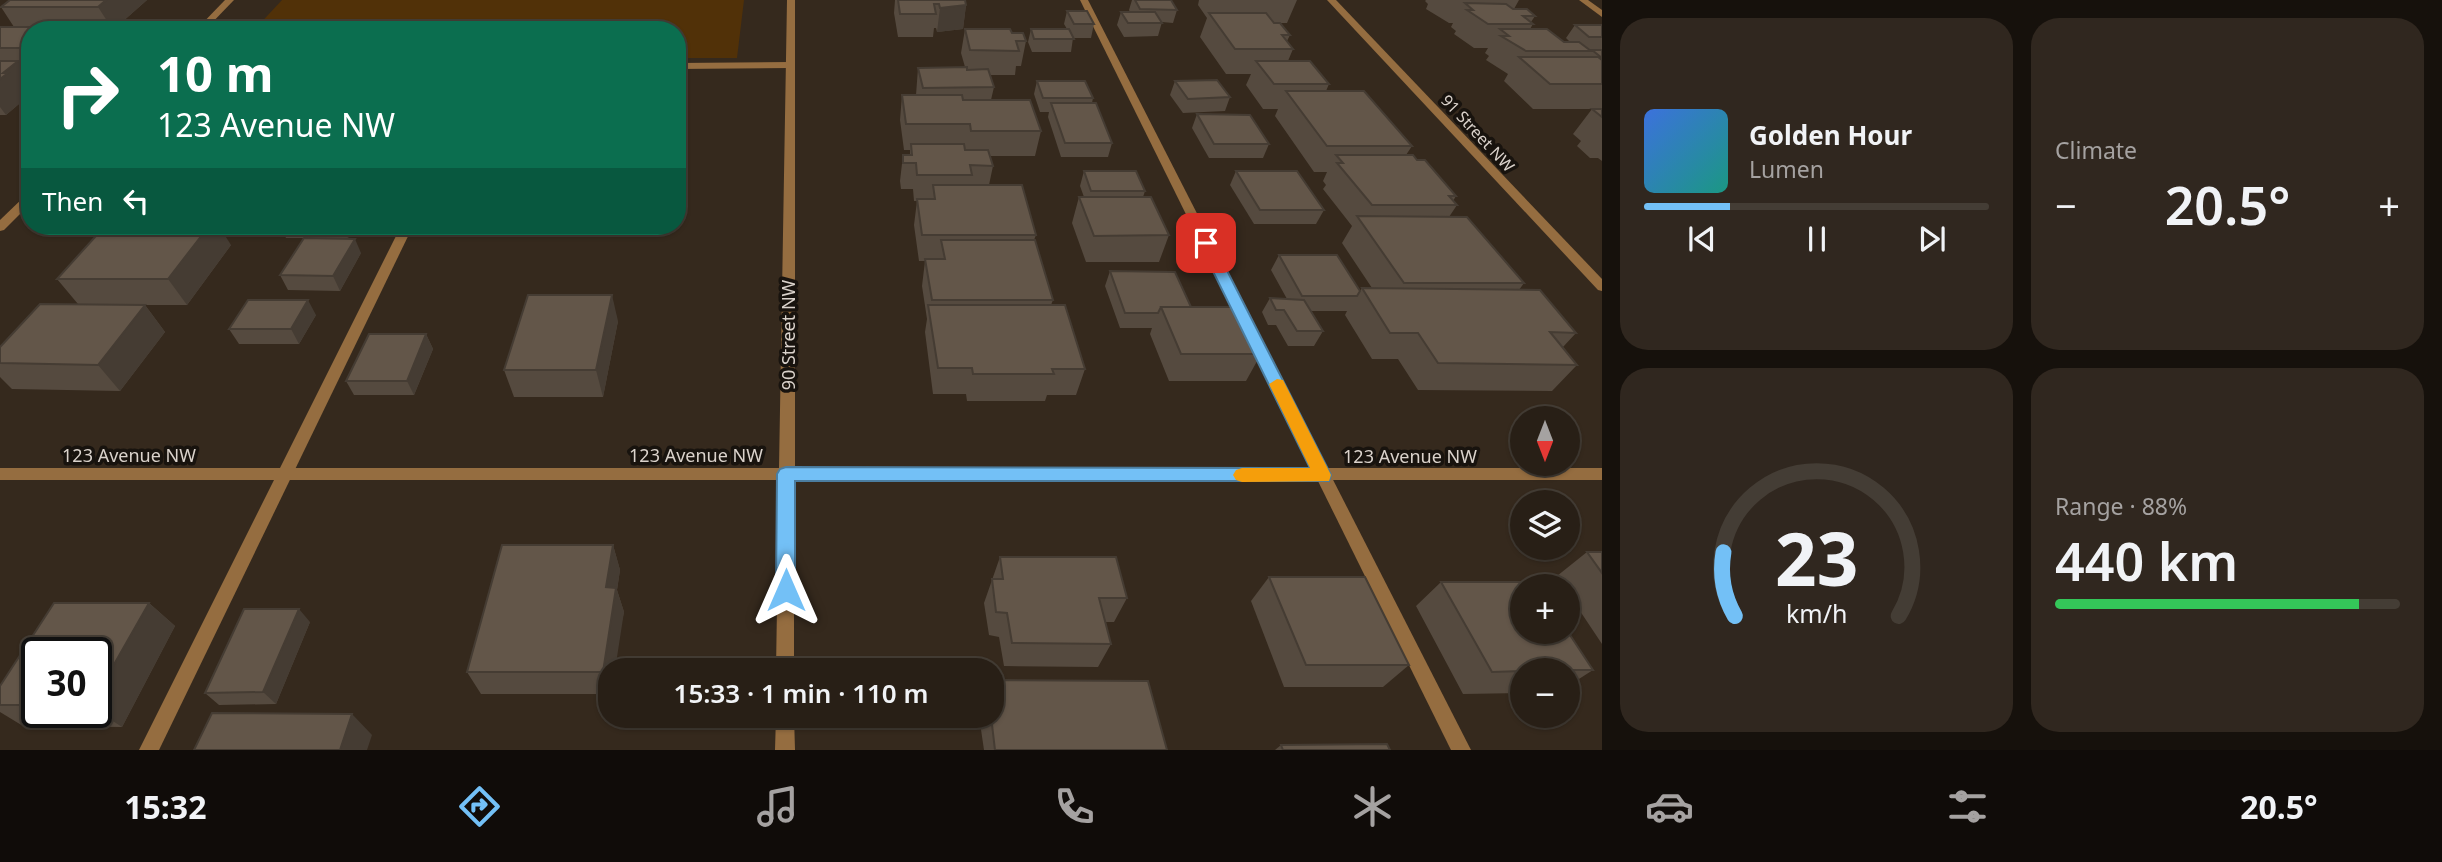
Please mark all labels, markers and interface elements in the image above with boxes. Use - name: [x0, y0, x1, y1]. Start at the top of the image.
- text: 10 m: [157, 40, 274, 106]
- icon: right: [42, 49, 133, 140]
- street label: 91 Street NW: [1436, 90, 1520, 177]
- text: 123 Avenue NW: [157, 103, 395, 146]
- text: Golden Hour: [1749, 117, 1912, 153]
- text: Climate: [2055, 134, 2137, 166]
- text: Lumen: [1749, 153, 1824, 185]
- text: 20.5°: [2165, 169, 2290, 240]
- text: −: [2055, 179, 2077, 231]
- text: +: [2378, 179, 2400, 231]
- icon: left: [117, 182, 155, 220]
- text: Then: [42, 183, 103, 219]
- pin: [1176, 213, 1236, 273]
- icon: previous: [1683, 220, 1721, 258]
- icon: pause: [1798, 220, 1836, 258]
- icon: next: [1913, 220, 1951, 258]
- icon: arrive: [1187, 224, 1225, 262]
- street label: 90 Street NW: [776, 279, 800, 390]
- north arrow: [1510, 406, 1580, 476]
- map controls: [1510, 406, 1580, 728]
- street label: 123 Avenue NW: [62, 443, 196, 467]
- street label: 123 Avenue NW: [629, 443, 763, 467]
- street label: 123 Avenue NW: [1343, 444, 1477, 468]
- button: layers: [1510, 490, 1580, 560]
- text: Range · 88%: [2055, 490, 2187, 522]
- text: 23: [1775, 508, 1858, 607]
- text: 440 km: [2055, 525, 2238, 596]
- position arrow: [749, 553, 823, 627]
- button: +: [1510, 574, 1580, 644]
- text: km/h: [1786, 596, 1847, 630]
- speed limit sign: 30: [21, 637, 112, 728]
- button: −: [1510, 658, 1580, 728]
- text: 15:33 · 1 min · 110 m: [674, 675, 928, 711]
- icon: directions: [455, 782, 504, 831]
- icon: music: [753, 782, 802, 831]
- icon: phone: [1050, 782, 1099, 831]
- icon: climate: [1348, 782, 1397, 831]
- icon: car: [1645, 782, 1694, 831]
- icon: filters: [1943, 782, 1992, 831]
- text: 15:32: [124, 785, 206, 828]
- text: 20.5°: [2240, 785, 2318, 828]

